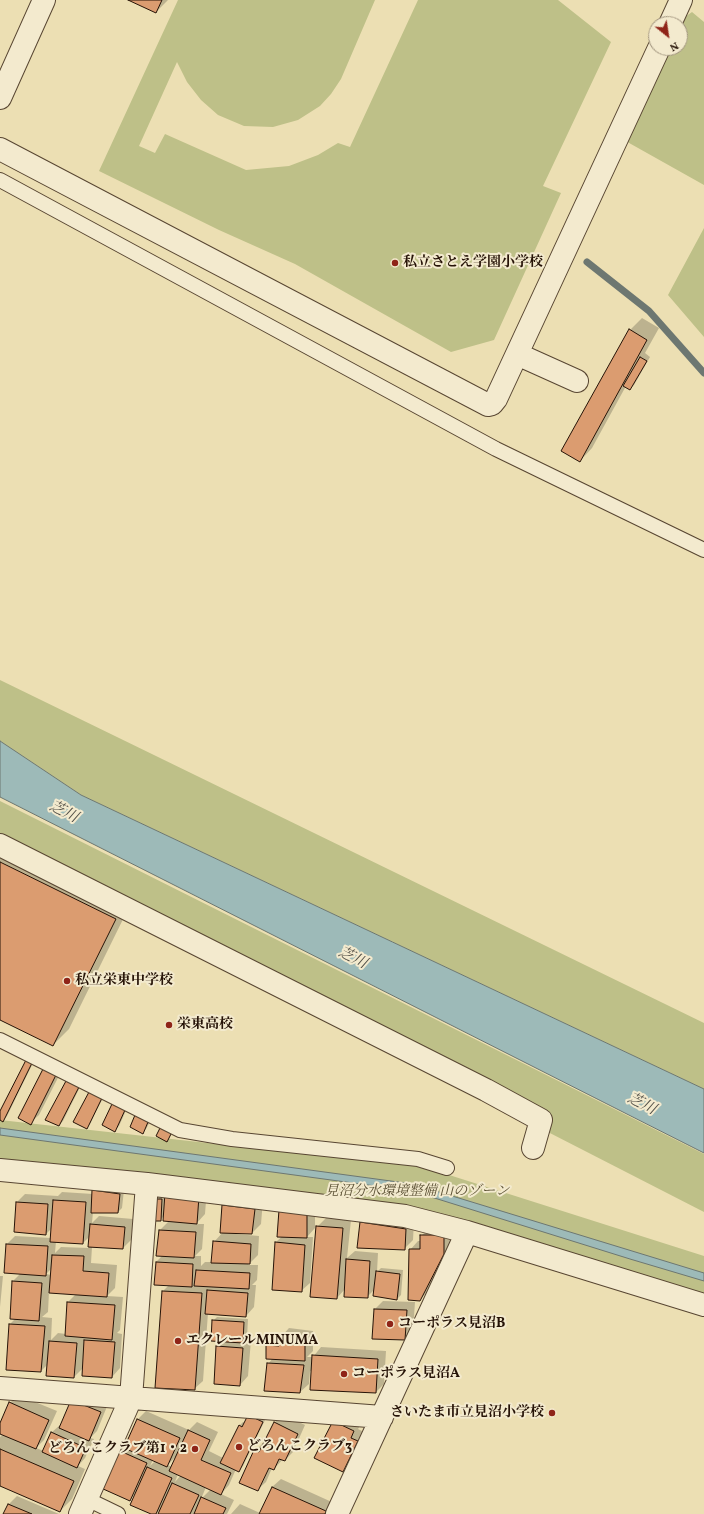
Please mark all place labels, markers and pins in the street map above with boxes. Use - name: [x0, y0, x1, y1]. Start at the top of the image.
- place label: 私立さとえ学園小学校: [403, 255, 543, 271]
- marker: 私立さとえ学園小学校: [390, 258, 400, 268]
- place label: 私立栄東中学校: [75, 973, 173, 989]
- marker: 私立栄東中学校: [62, 976, 72, 986]
- place label: 栄東高校: [177, 1017, 233, 1033]
- marker: 栄東高校: [164, 1020, 174, 1030]
- place label: コーポラス見沼B: [398, 1316, 505, 1332]
- marker: コーポラス見沼B: [385, 1319, 395, 1329]
- place label: エクレールMINUMA: [186, 1333, 318, 1349]
- marker: エクレールMINUMA: [173, 1336, 183, 1346]
- place label: コーポラス見沼A: [352, 1366, 460, 1382]
- marker: コーポラス見沼A: [339, 1369, 349, 1379]
- place label: さいたま市立見沼小学校: [390, 1405, 544, 1421]
- marker: さいたま市立見沼小学校: [547, 1408, 557, 1418]
- place label: どろんこクラブ3: [247, 1439, 352, 1455]
- place label: どろんこクラブ第1・2: [48, 1441, 187, 1457]
- marker: どろんこクラブ3: [234, 1442, 244, 1452]
- marker: どろんこクラブ第1・2: [190, 1444, 200, 1454]

